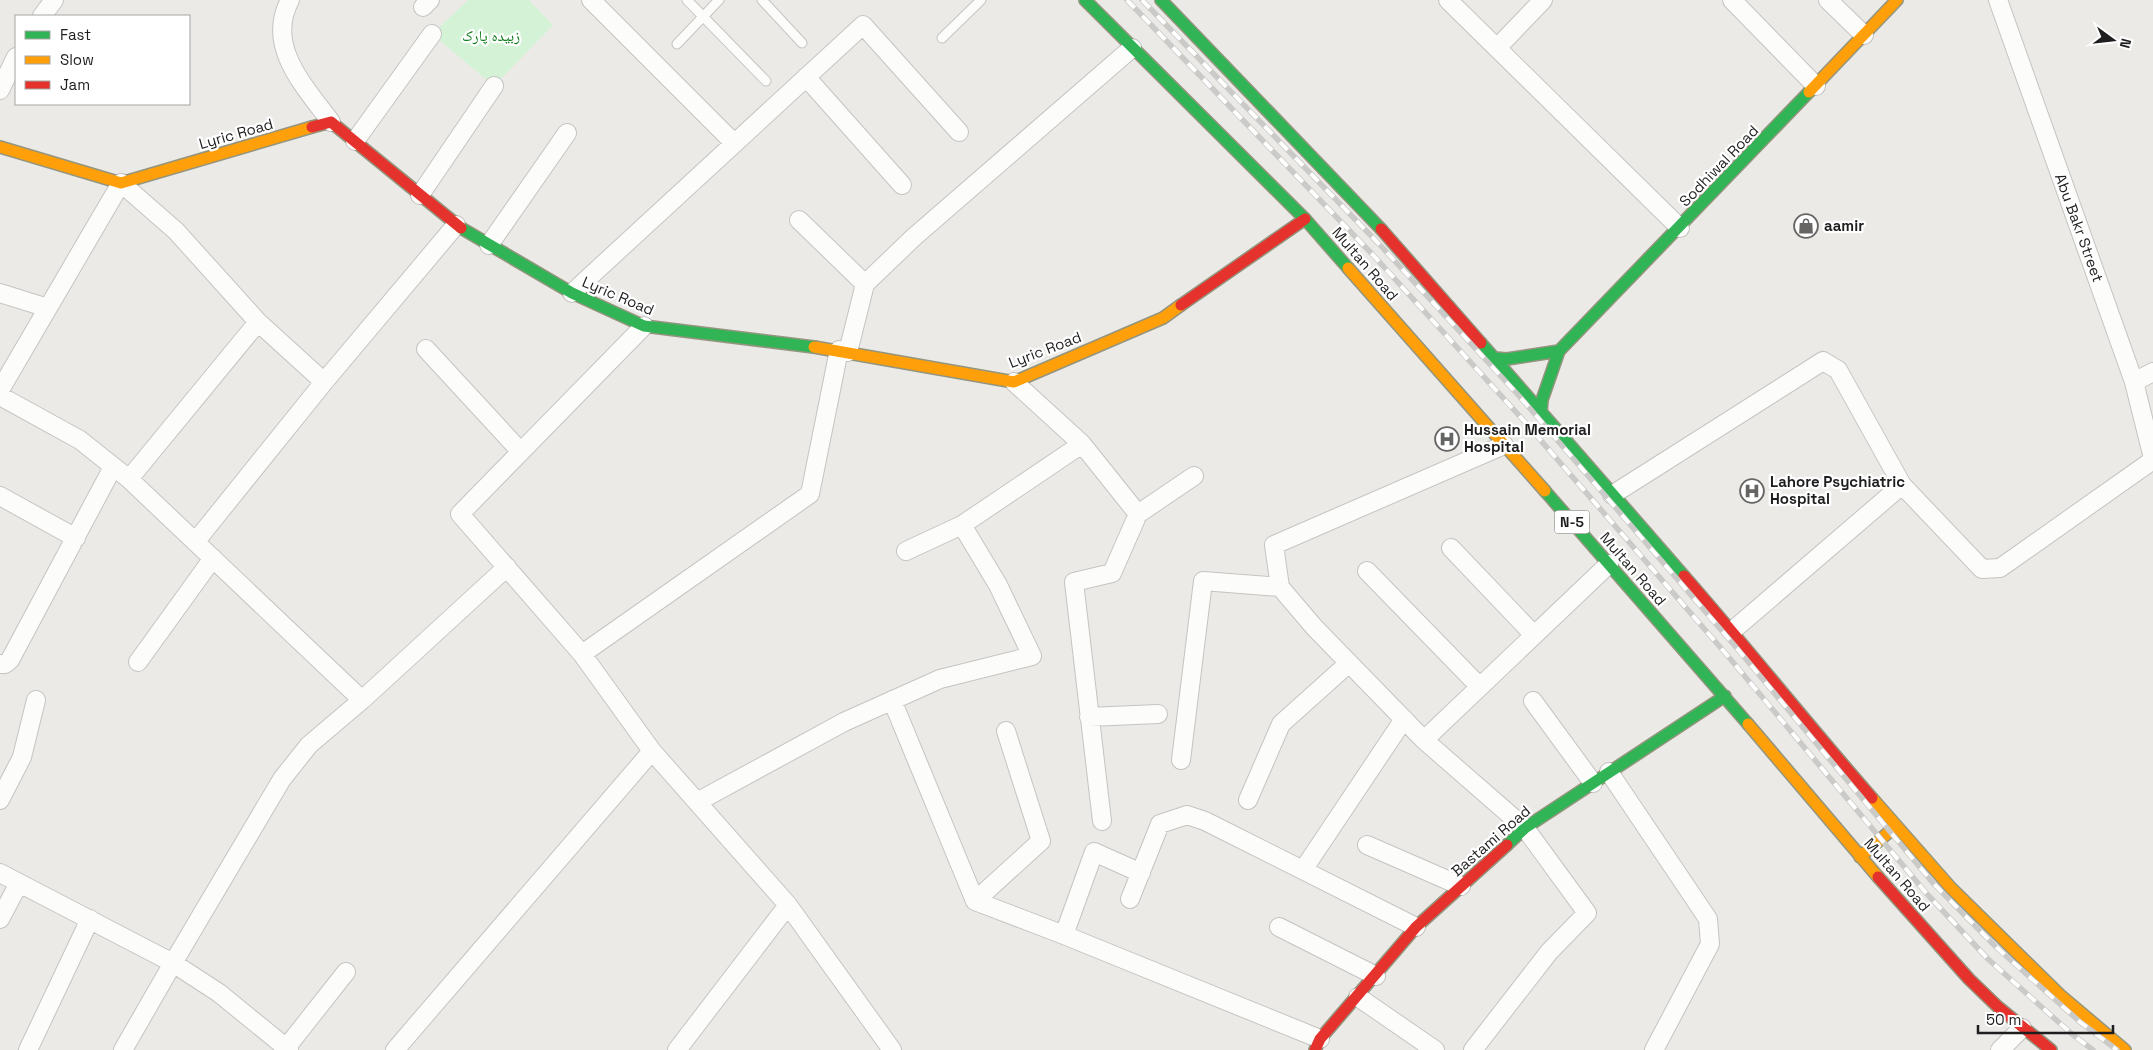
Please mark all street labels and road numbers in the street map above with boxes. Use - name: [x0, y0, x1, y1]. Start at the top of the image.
- street label: Lyric Road: [197, 114, 275, 153]
- street label: Sodhiwal Road: [1675, 121, 1762, 210]
- street label: Abu Bakr Street: [2051, 171, 2108, 285]
- street label: Multan Road: [1328, 223, 1402, 304]
- street label: Lyric Road: [579, 272, 657, 319]
- street label: Lyric Road: [1006, 327, 1084, 372]
- road number: N-5: [1554, 511, 1590, 534]
- street label: Multan Road: [1596, 528, 1670, 609]
- street label: Bastami Road: [1447, 801, 1534, 880]
- street label: Multan Road: [1860, 834, 1934, 915]

